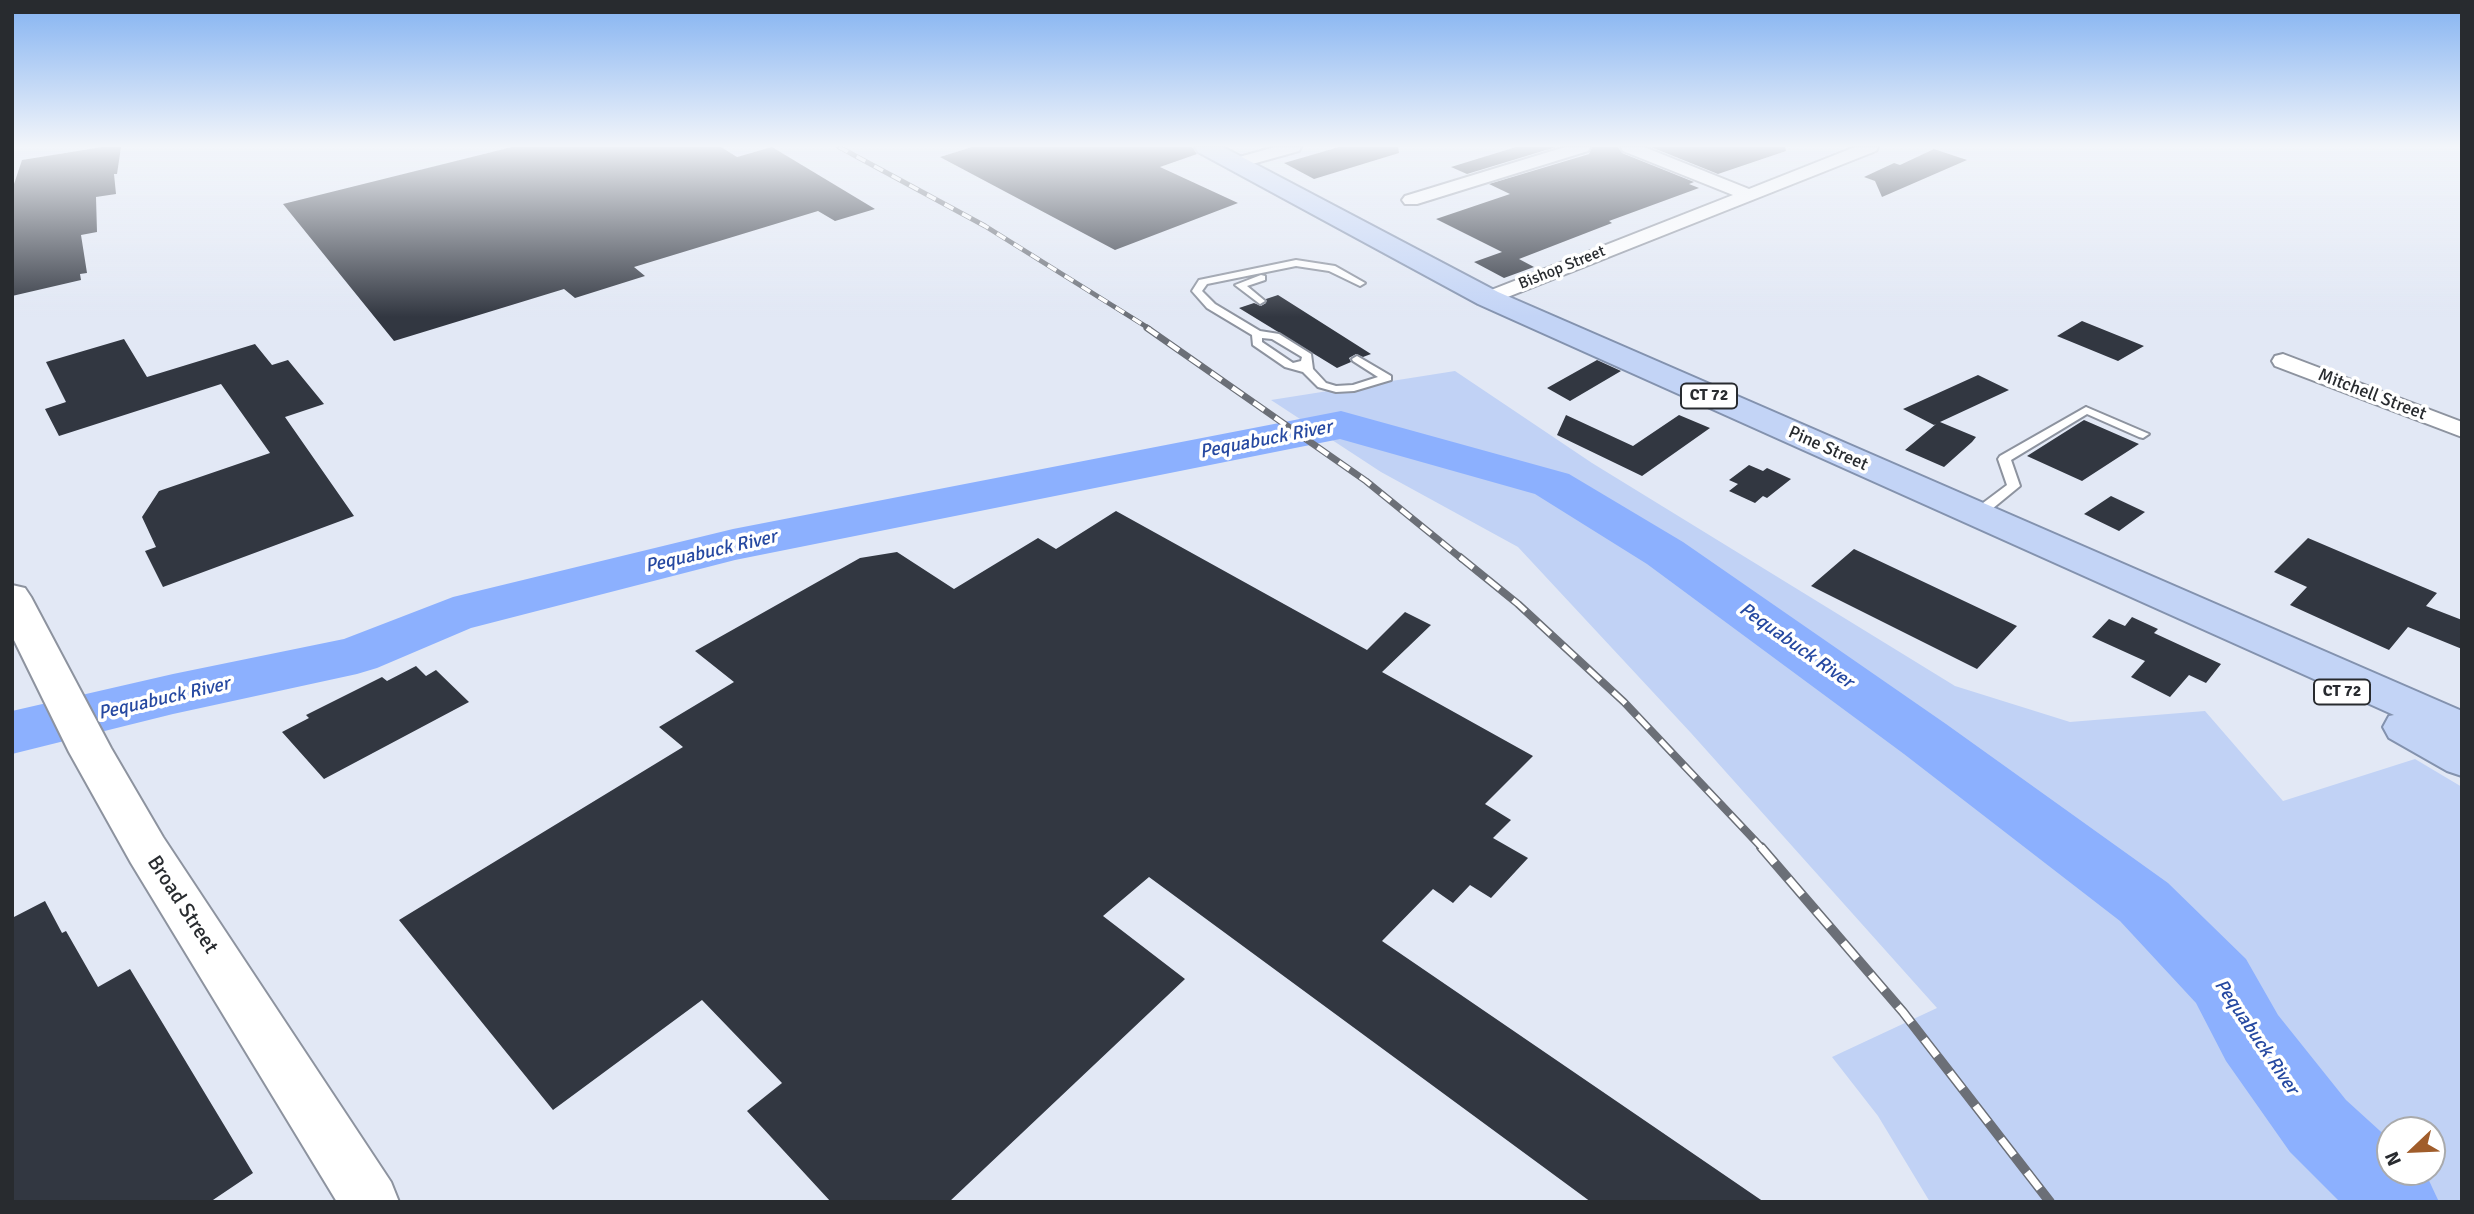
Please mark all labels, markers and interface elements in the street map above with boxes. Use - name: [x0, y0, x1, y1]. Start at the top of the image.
- street label: Bishop Street: [1516, 242, 1608, 294]
- street label: Mitchell Street: [2315, 364, 2429, 426]
- road number: CT 72: [1681, 384, 1737, 408]
- water label: Pequabuck River: [1198, 416, 1334, 464]
- street label: Pine Street: [1785, 422, 1871, 476]
- water label: Pequabuck River: [643, 526, 779, 578]
- water label: Pequabuck River: [1735, 598, 1857, 694]
- water label: Pequabuck River: [96, 673, 232, 725]
- road number: CT 72: [2314, 680, 2370, 705]
- street label: Broad Street: [141, 851, 223, 959]
- water label: Pequabuck River: [2209, 975, 2303, 1099]
- north arrow: [2376, 1116, 2446, 1186]
- text: N: [2380, 1148, 2407, 1169]

